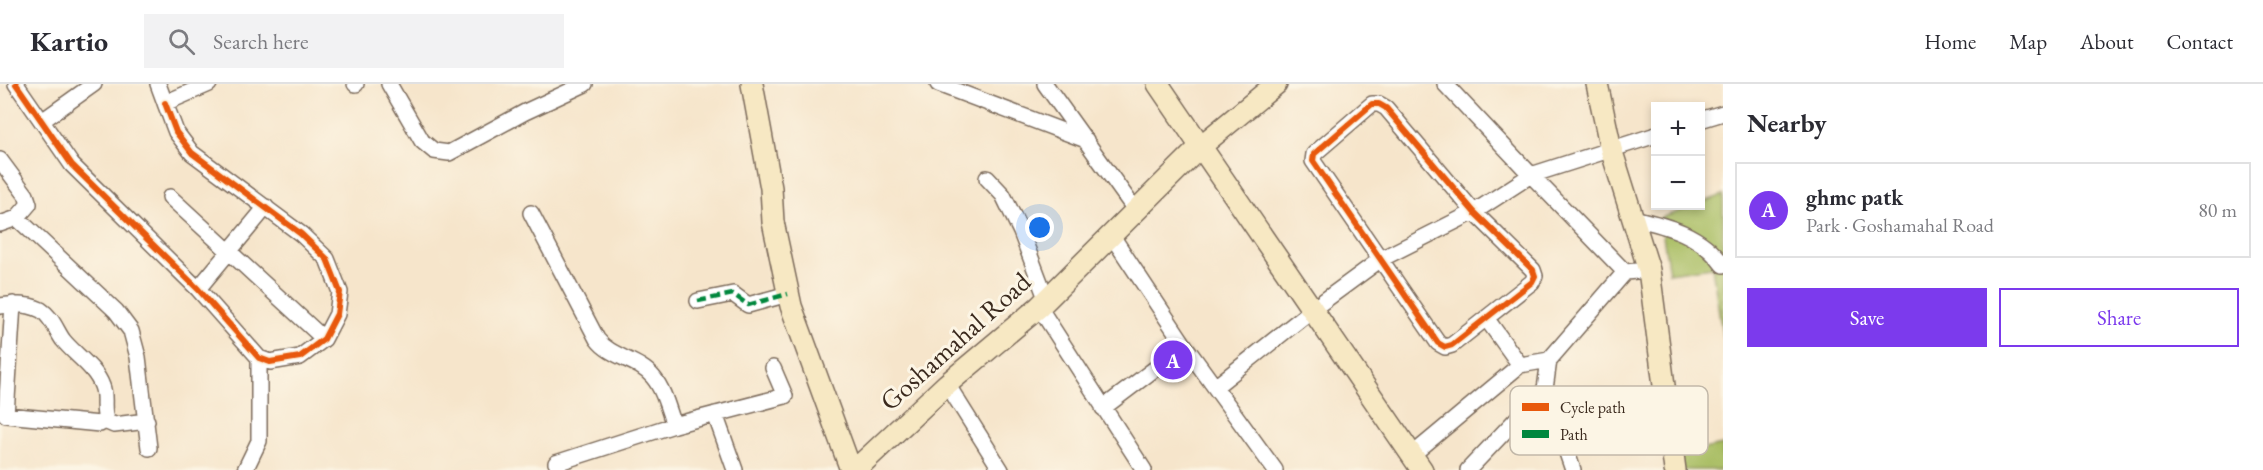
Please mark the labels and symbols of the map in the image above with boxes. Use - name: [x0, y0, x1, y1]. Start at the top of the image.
- your location: [1025, 213, 1054, 242]
- street label: Goshamahal Road: [872, 264, 1038, 418]
- pin: A: [1154, 338, 1192, 382]
- legend: [1510, 386, 1708, 455]
- text: Cycle path: [1560, 397, 1625, 418]
- text: Path: [1560, 424, 1588, 445]

